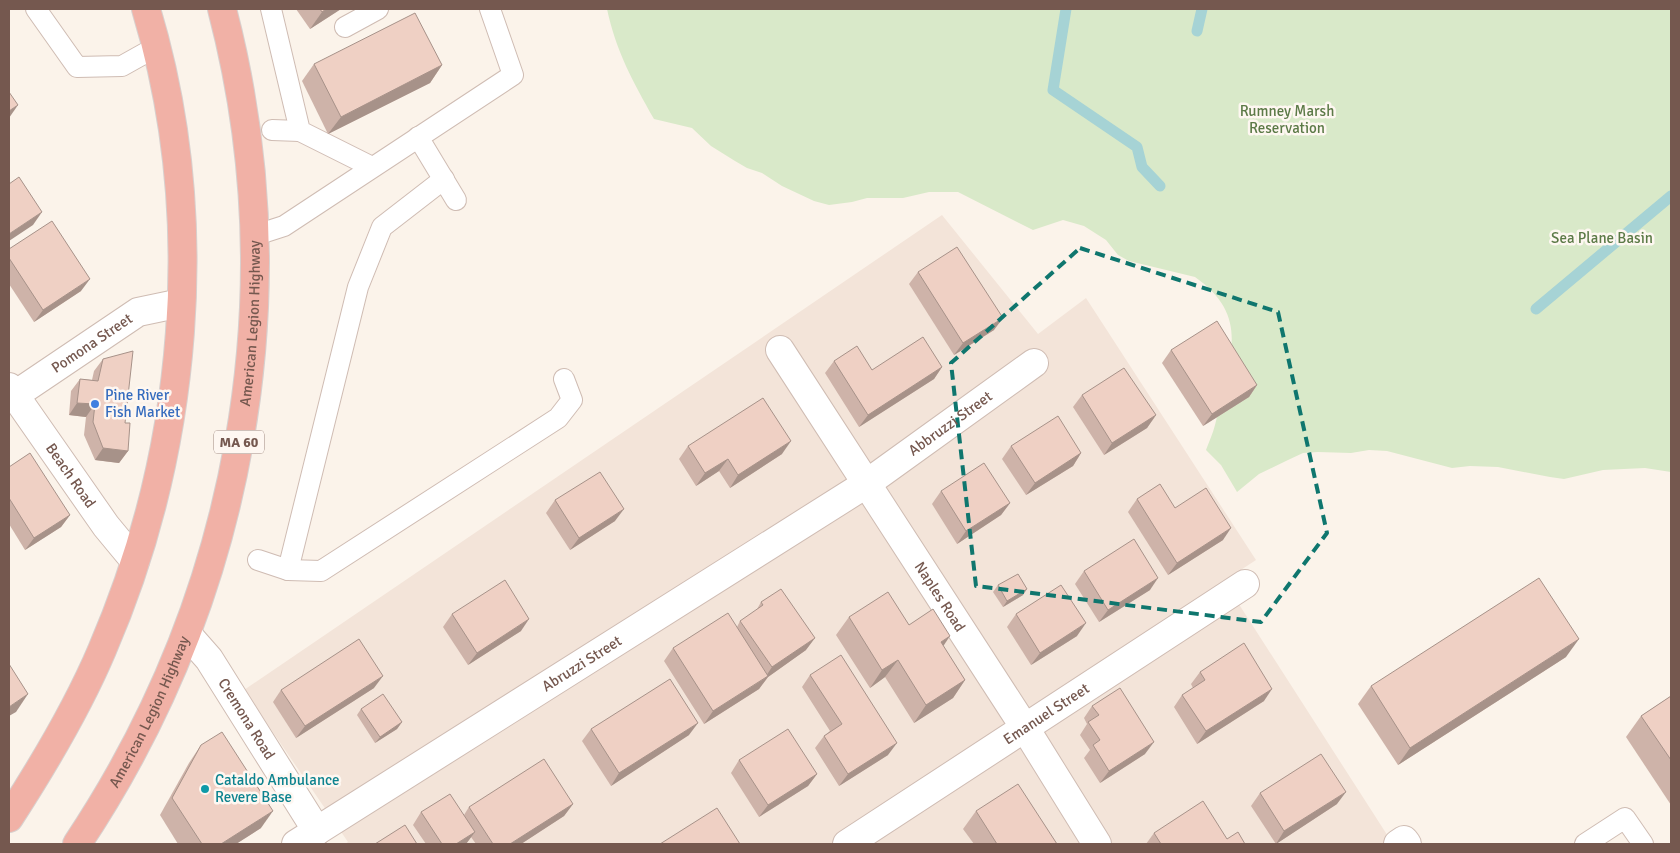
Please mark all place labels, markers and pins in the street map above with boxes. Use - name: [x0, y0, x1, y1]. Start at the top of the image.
- place label: Pine River Fish Market: [105, 386, 180, 421]
- marker: Pine River Fish Market: [89, 398, 101, 410]
- place label: Cataldo Ambulance Revere Base: [215, 771, 340, 806]
- marker: Cataldo Ambulance Revere Base: [199, 783, 211, 795]

